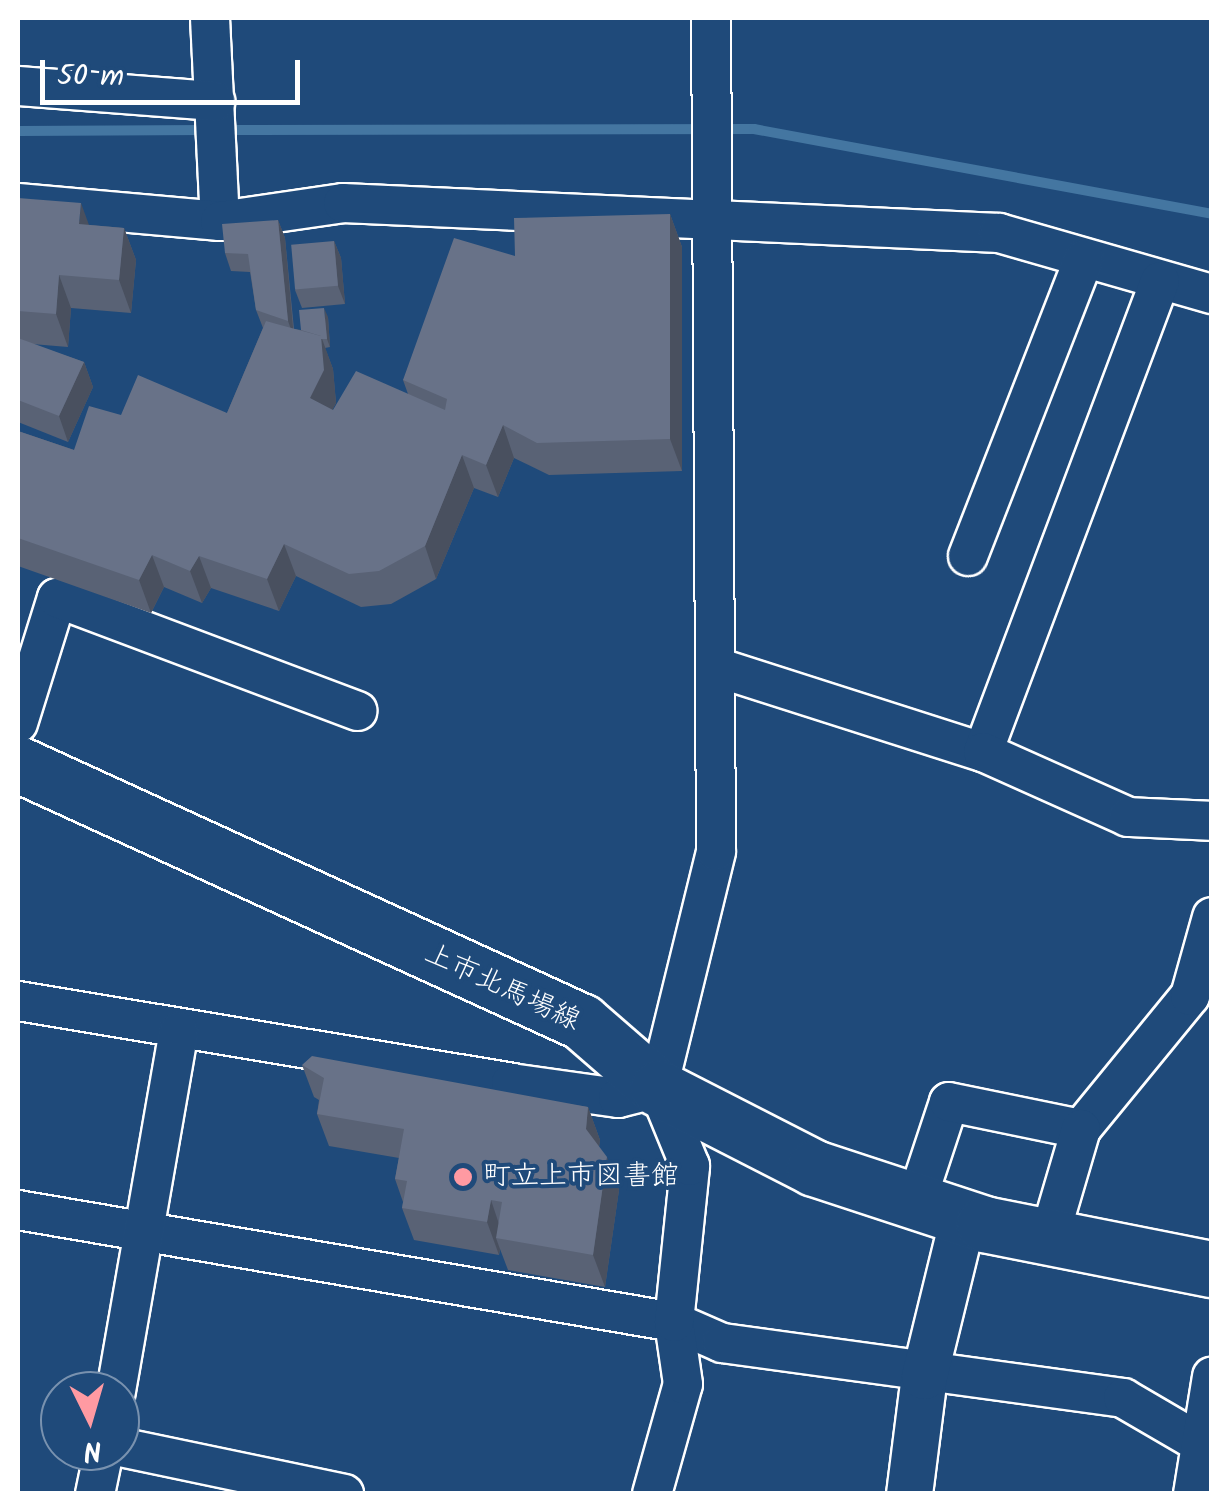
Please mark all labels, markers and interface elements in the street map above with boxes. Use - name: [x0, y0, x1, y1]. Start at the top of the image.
- scale bar: [45, 40, 305, 102]
- text: 50 m: [57, 53, 124, 101]
- street label: 上市北馬場線: [419, 937, 585, 1039]
- place label: 町立上市図書館: [483, 1160, 679, 1194]
- marker: 町立上市図書館: [452, 1166, 474, 1188]
- north arrow: [40, 1371, 140, 1471]
- text: N: [82, 1426, 103, 1473]

